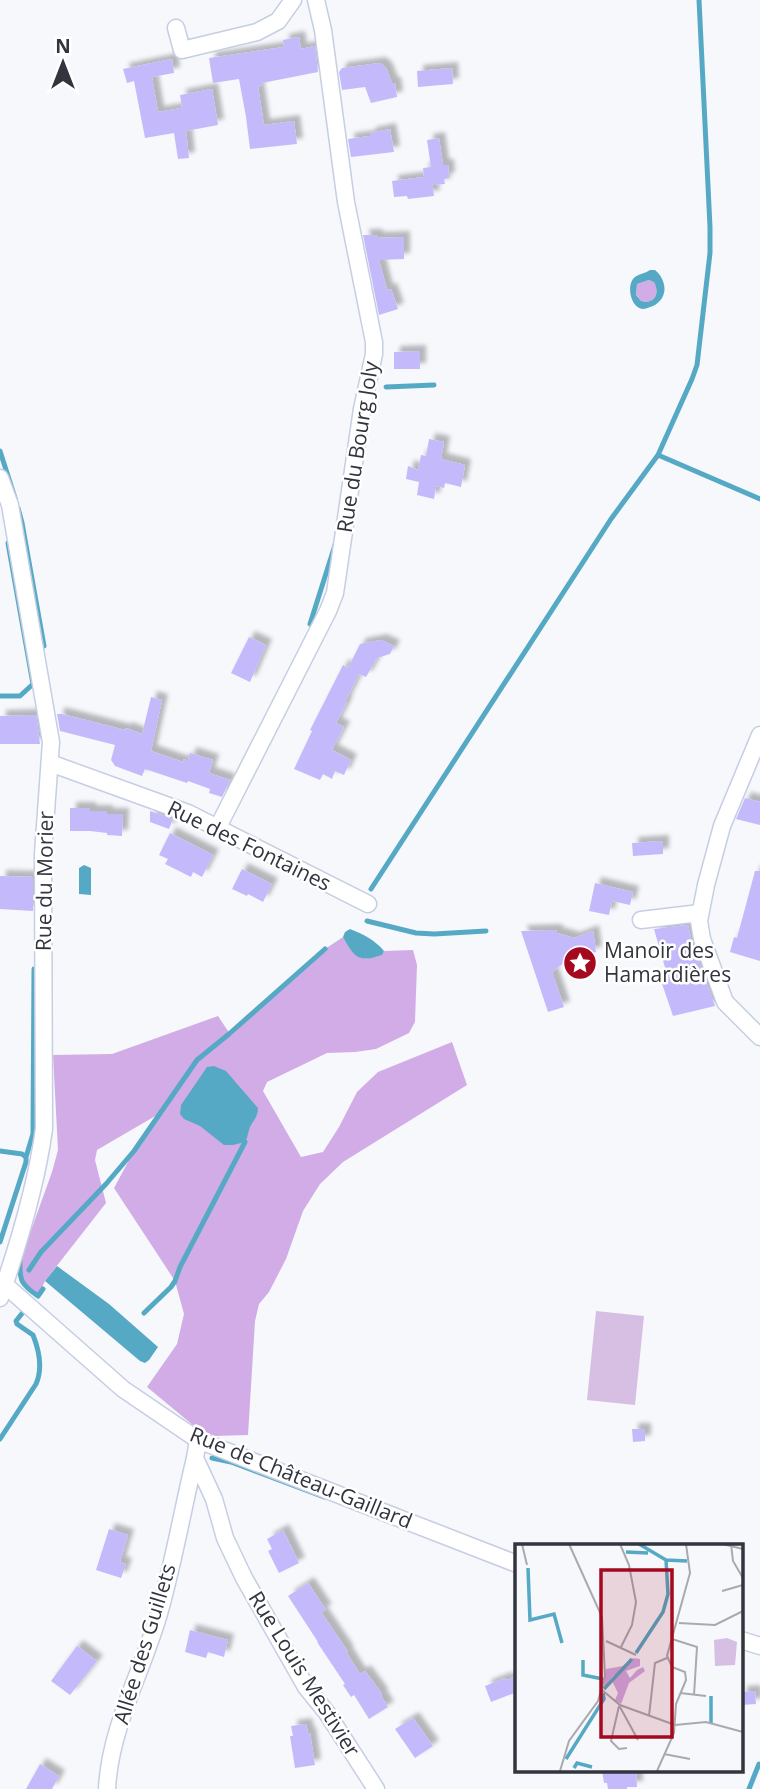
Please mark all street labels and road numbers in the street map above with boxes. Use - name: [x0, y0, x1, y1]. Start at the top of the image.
- street label: Rue du Bourg Joly: [330, 359, 384, 534]
- street label: Rue des Fontaines: [163, 793, 336, 897]
- street label: Rue du Morier: [29, 810, 59, 951]
- street label: Rue de Château-Gaillard: [186, 1420, 417, 1535]
- street label: Allée des Guillets: [106, 1560, 182, 1727]
- street label: Rue Louis Mestivier: [243, 1585, 367, 1762]

